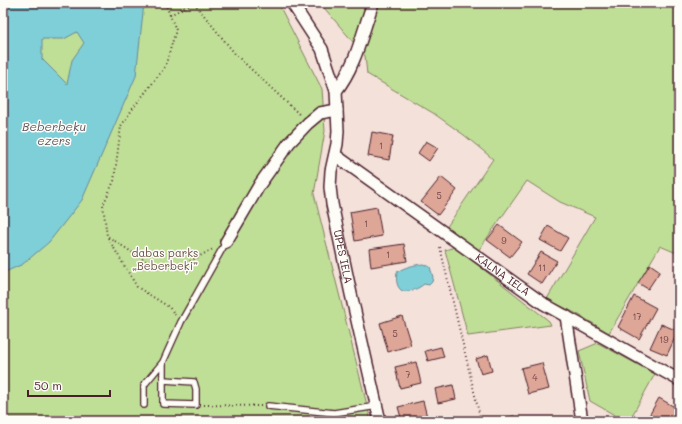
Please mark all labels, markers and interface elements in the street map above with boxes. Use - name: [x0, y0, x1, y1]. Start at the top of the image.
- water label: Beberbeķu ezers: [22, 118, 86, 148]
- house number: 1: [379, 140, 383, 151]
- house number: 5: [436, 190, 442, 201]
- house number: 1: [364, 218, 368, 229]
- street label: UPES IELA: [331, 228, 357, 285]
- house number: 9: [501, 235, 507, 246]
- park label: dabas parks „Beberbeķi”: [132, 245, 198, 274]
- house number: 1: [386, 249, 390, 260]
- street label: KALNA IELA: [473, 250, 533, 299]
- house number: 11: [538, 262, 546, 273]
- house number: 17: [632, 311, 642, 322]
- house number: 5: [392, 328, 398, 339]
- house number: 19: [659, 334, 669, 345]
- house number: 7: [405, 369, 411, 380]
- scale bar: [28, 372, 110, 398]
- house number: 4: [532, 372, 538, 383]
- text: 50 m: [34, 377, 62, 393]

